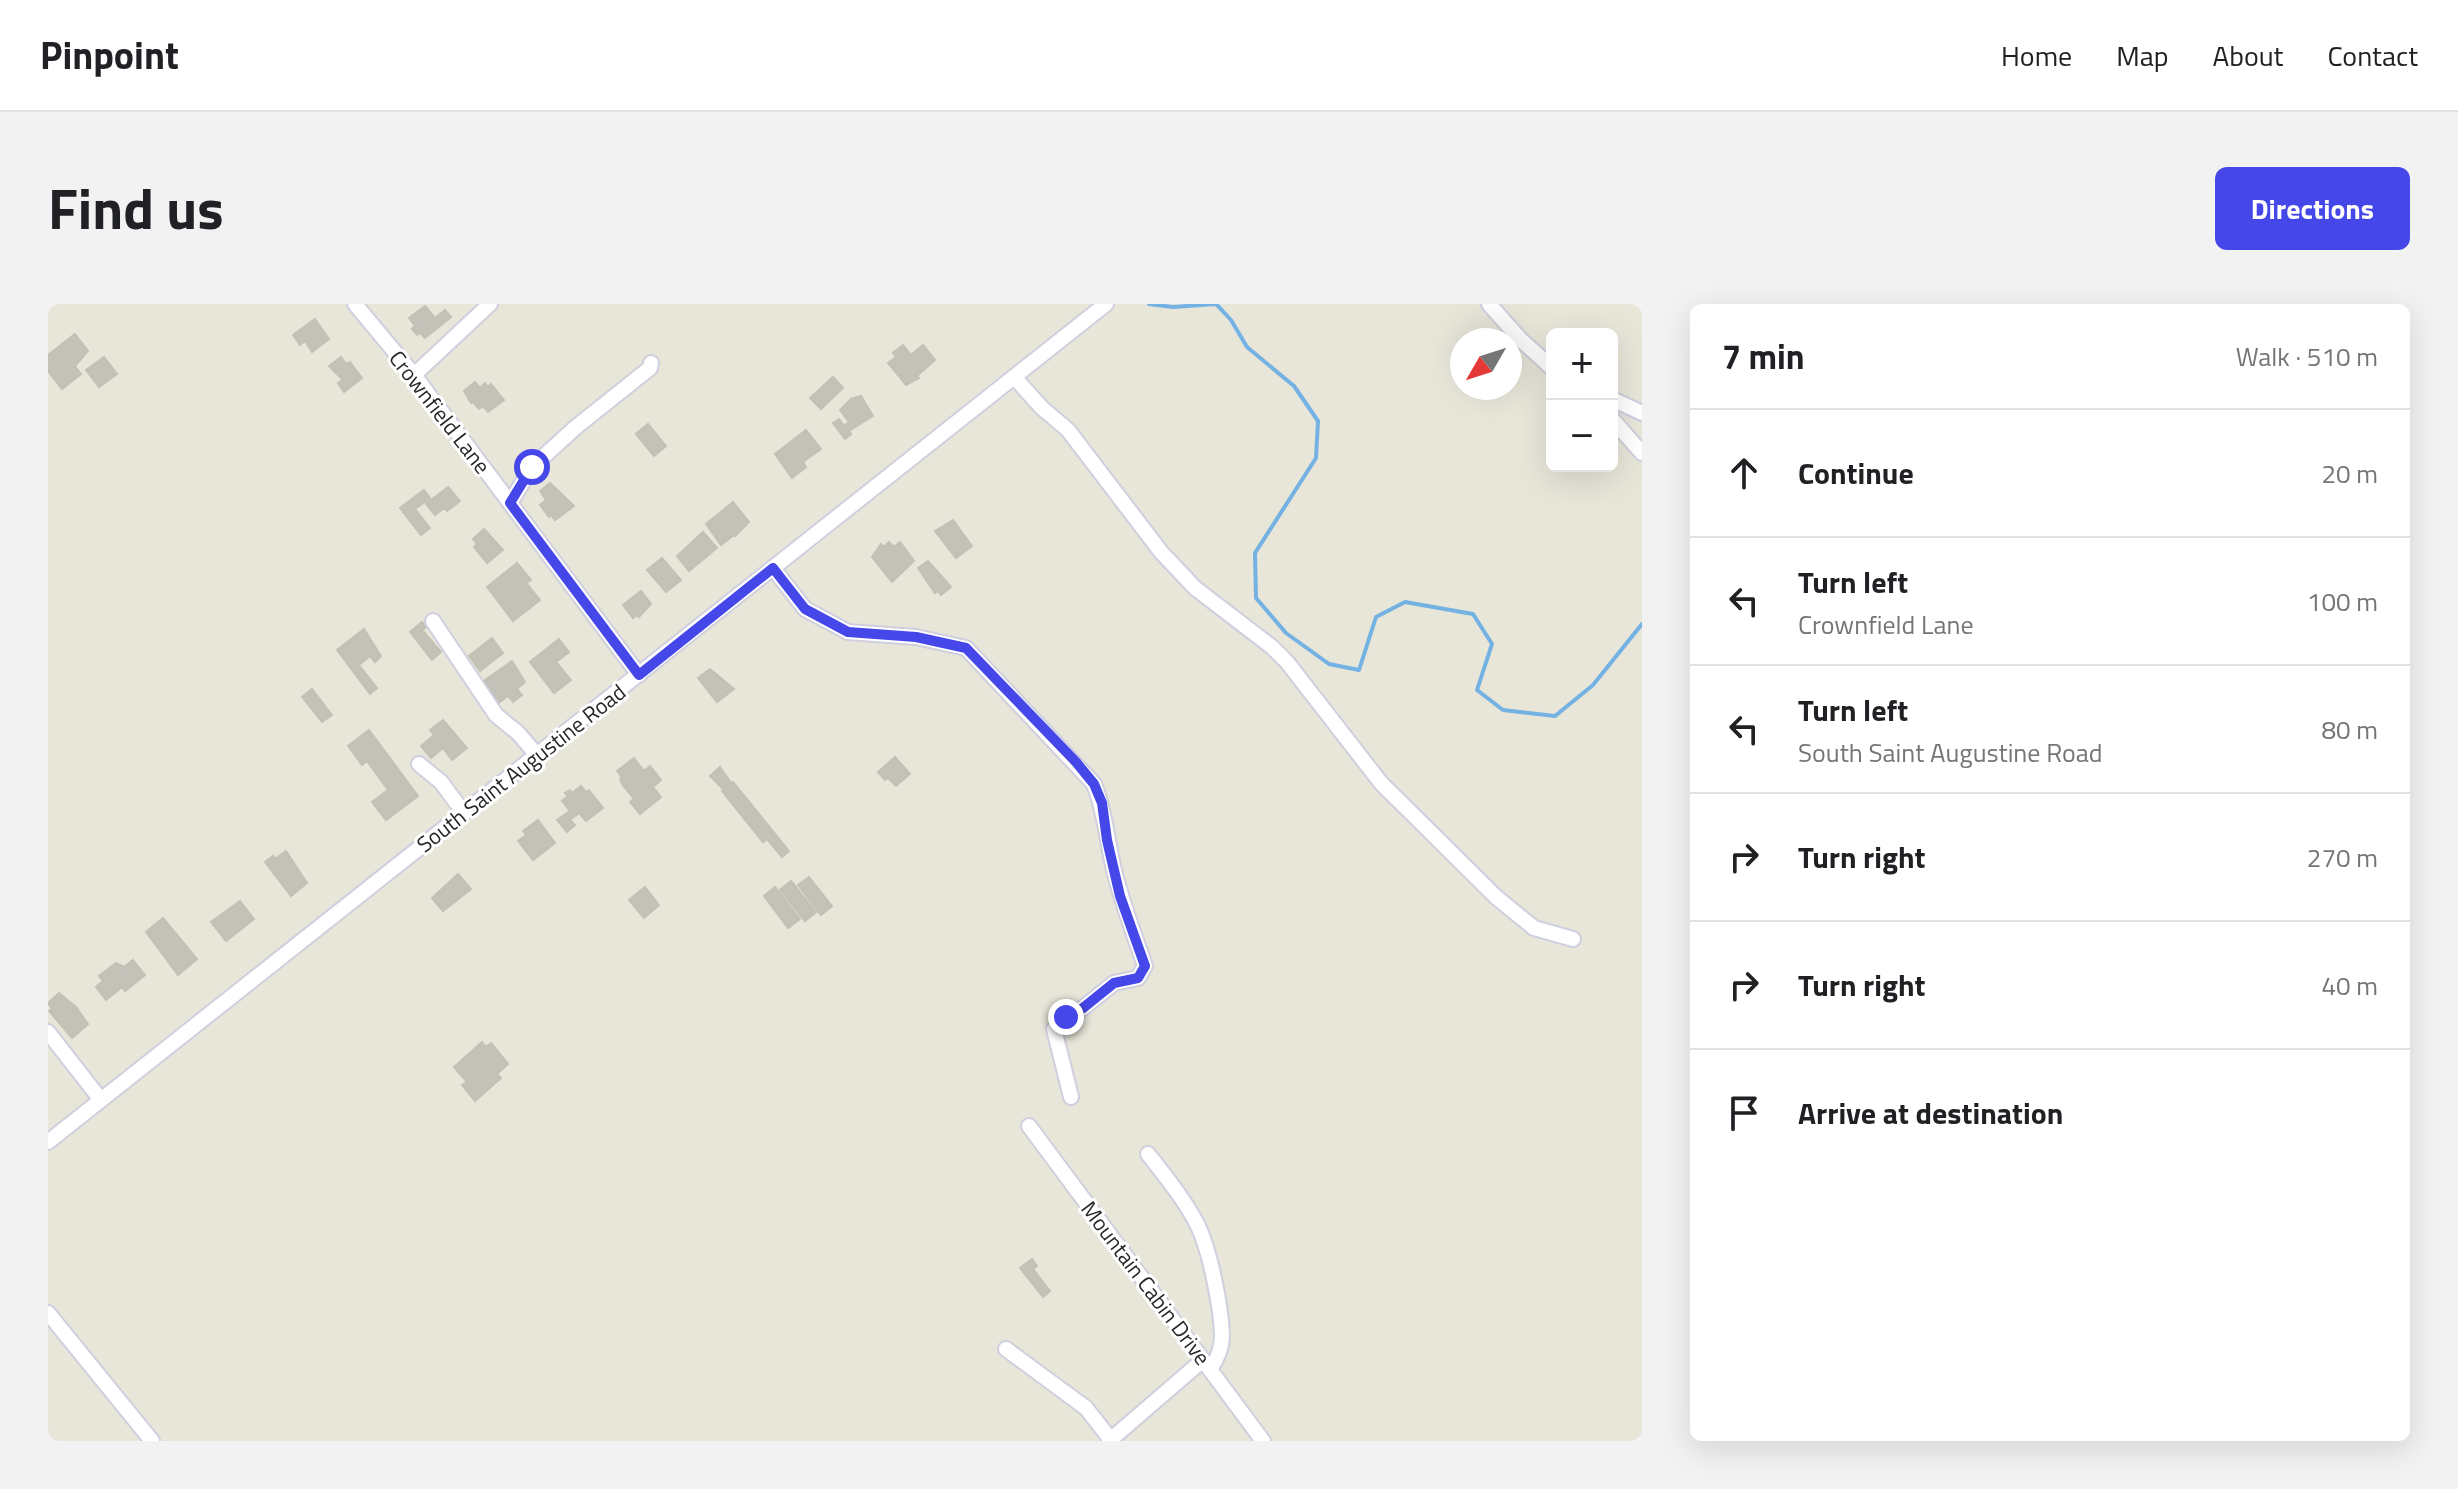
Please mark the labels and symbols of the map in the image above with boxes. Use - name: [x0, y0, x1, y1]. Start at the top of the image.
- north arrow: [1450, 328, 1522, 400]
- street label: Crownfield Lane: [381, 343, 499, 481]
- route start: [514, 449, 550, 485]
- street label: South Saint Augustine Road: [409, 675, 633, 861]
- route end: [1048, 999, 1084, 1035]
- street label: Mountain Cabin Drive: [1073, 1194, 1219, 1372]

